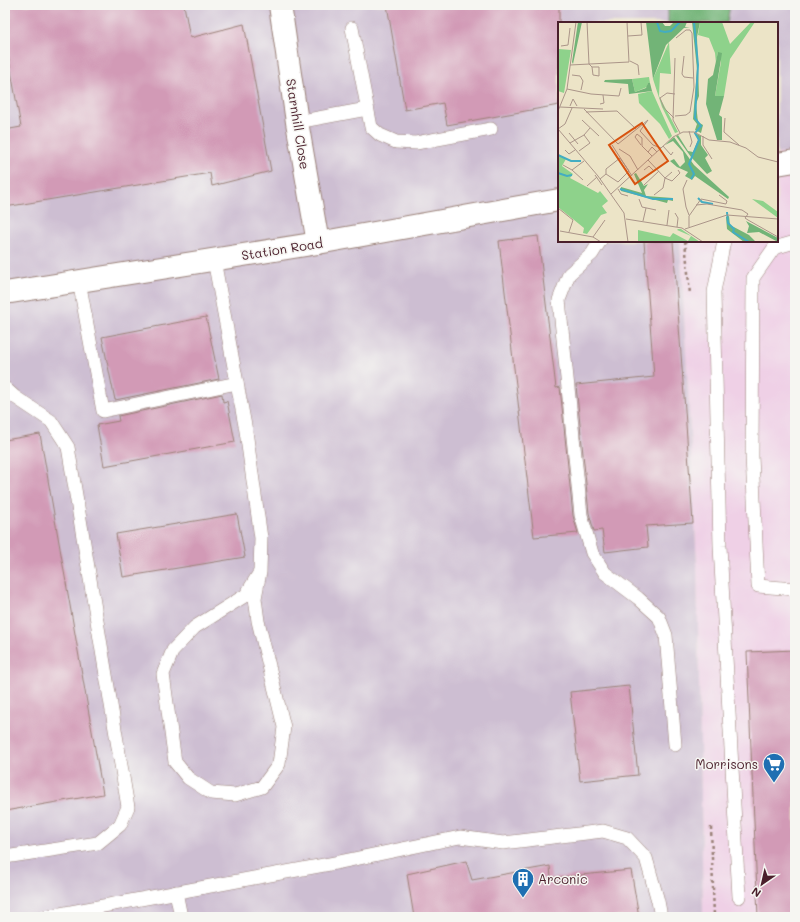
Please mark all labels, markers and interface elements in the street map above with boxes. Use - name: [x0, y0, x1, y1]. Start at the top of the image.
- inset map: [558, 22, 778, 242]
- street label: Starnhill Close: [283, 77, 314, 170]
- street label: Station Road: [240, 234, 324, 263]
- supermarket icon: Morrisons: [761, 751, 787, 784]
- place label: Morrisons: [695, 755, 758, 772]
- north arrow: [742, 864, 782, 904]
- building icon: Arconic: [510, 866, 536, 899]
- place label: Arconic: [538, 870, 588, 887]
- text: N: [748, 884, 764, 901]

